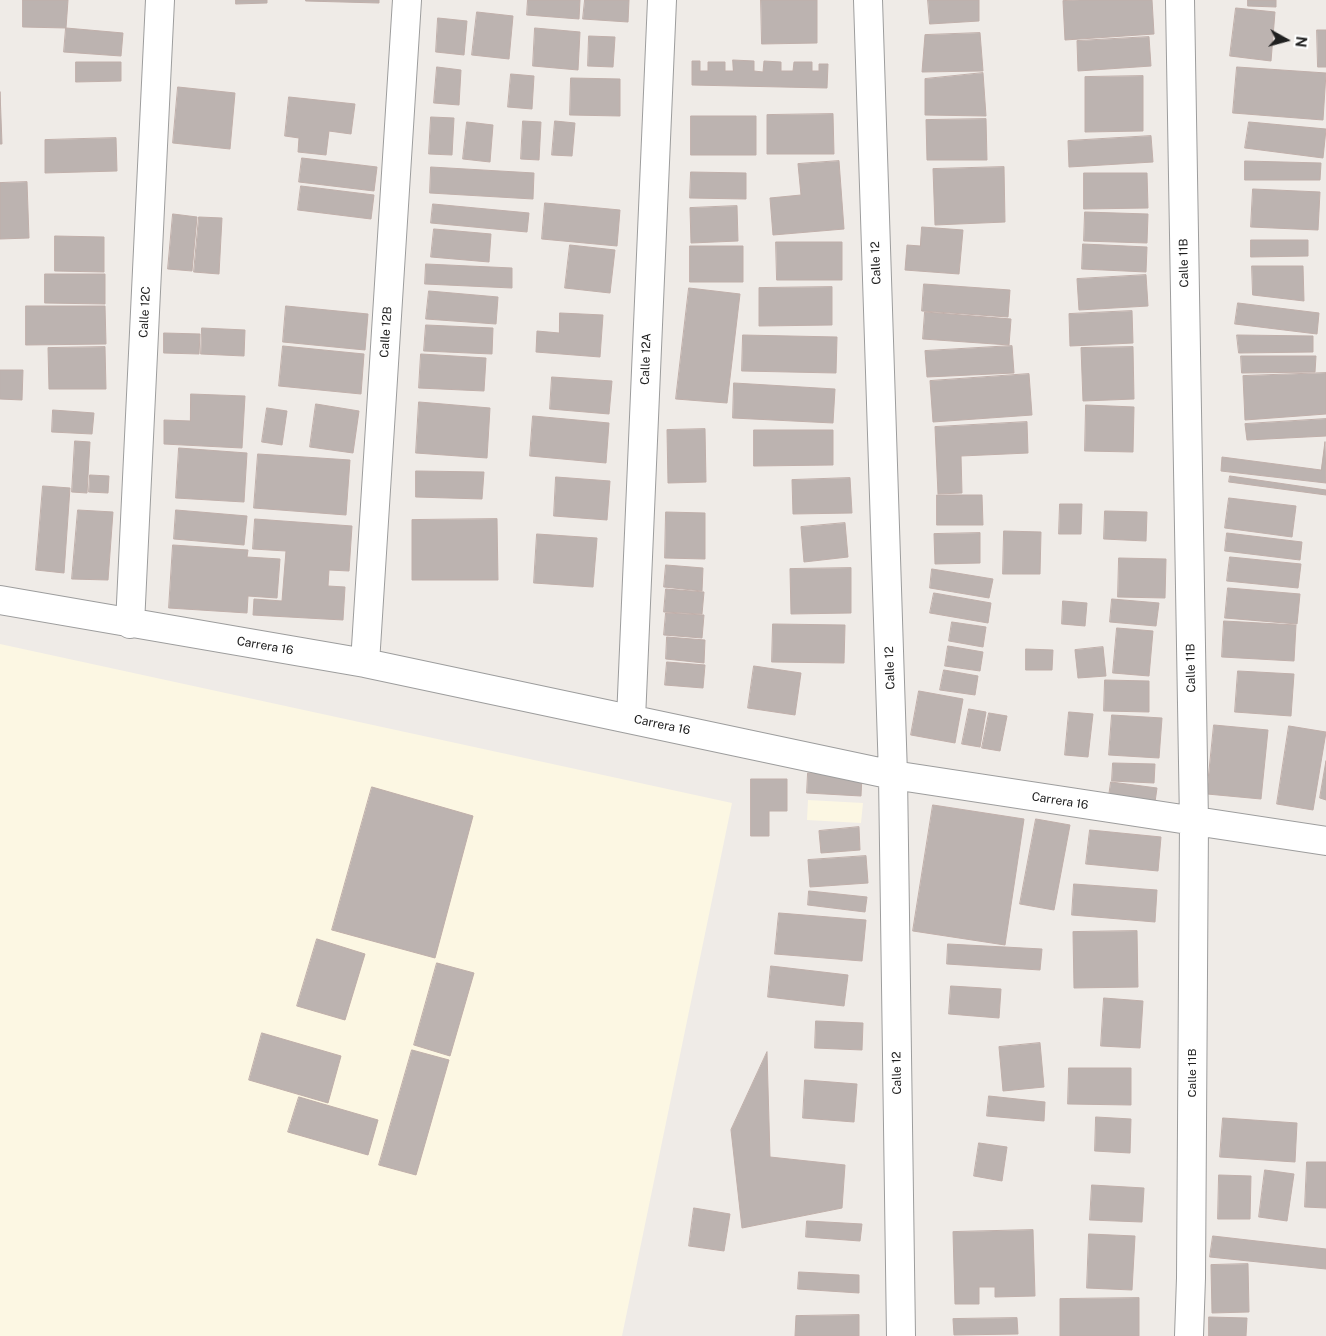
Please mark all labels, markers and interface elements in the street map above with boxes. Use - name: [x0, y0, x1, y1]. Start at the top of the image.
- north arrow: [1261, 15, 1311, 65]
- text: N: [1292, 35, 1309, 48]
- street label: Calle 11B: [1176, 238, 1192, 288]
- street label: Calle 12: [868, 241, 884, 285]
- street label: Calle 12C: [136, 286, 154, 338]
- street label: Calle 12B: [377, 306, 395, 358]
- street label: Calle 12A: [638, 333, 654, 385]
- street label: Carrera 16: [236, 634, 294, 658]
- street label: Calle 11B: [1183, 643, 1199, 693]
- street label: Calle 12: [882, 646, 898, 690]
- street label: Carrera 16: [632, 712, 692, 738]
- street label: Carrera 16: [1031, 789, 1089, 813]
- street label: Calle 11B: [1185, 1048, 1199, 1098]
- street label: Calle 12: [889, 1051, 905, 1095]

